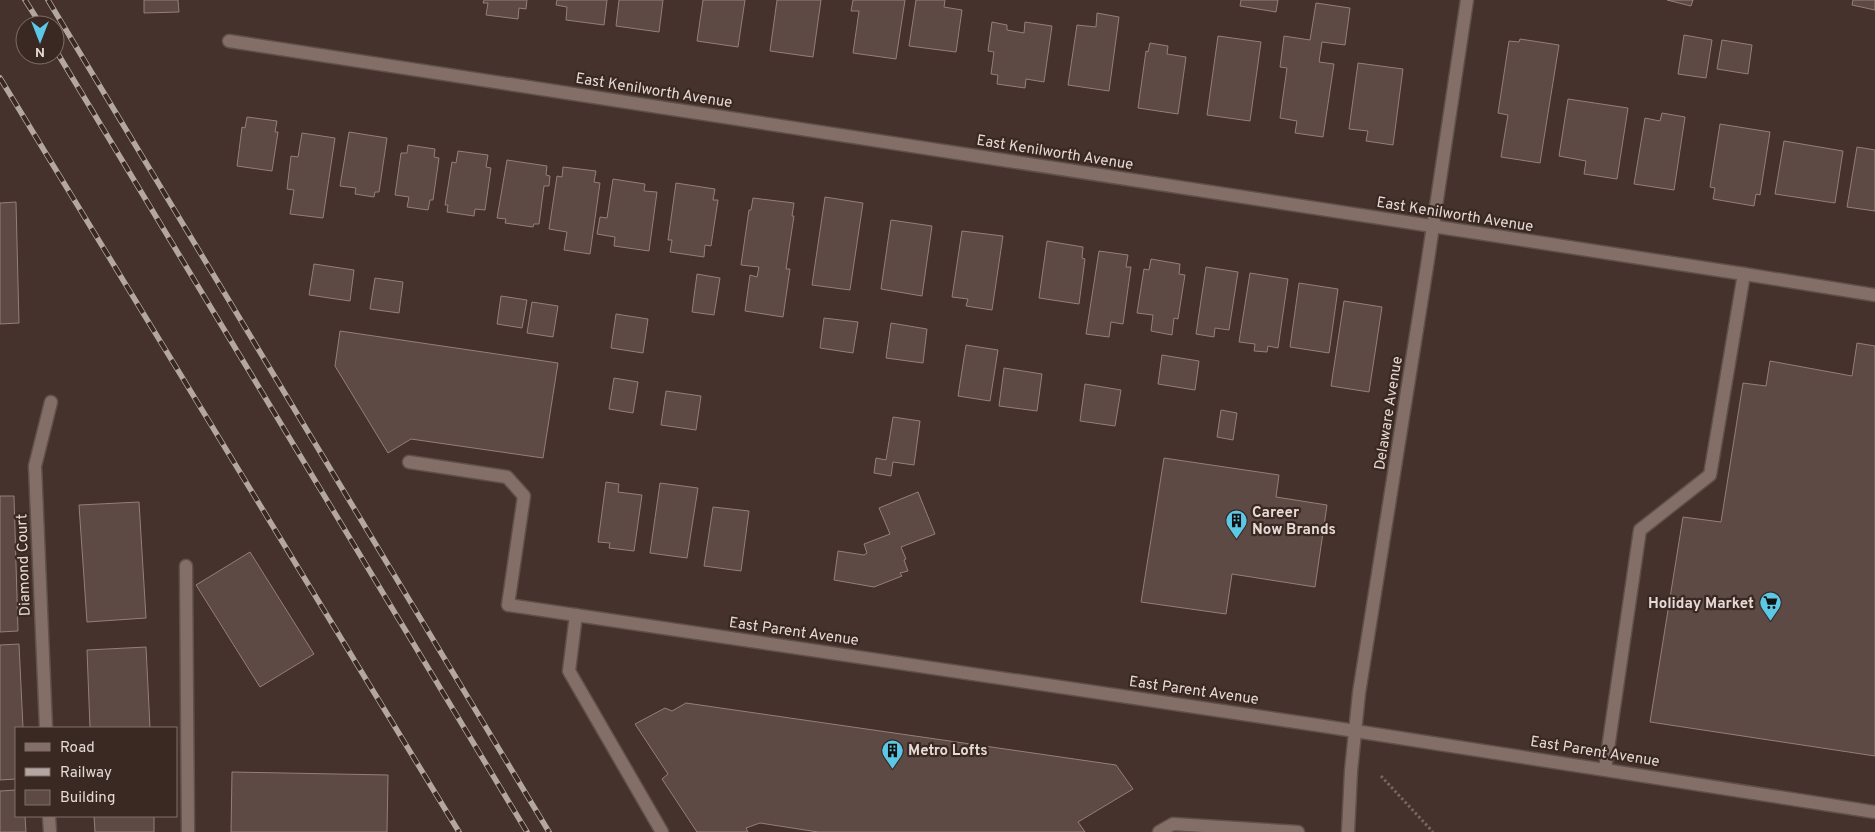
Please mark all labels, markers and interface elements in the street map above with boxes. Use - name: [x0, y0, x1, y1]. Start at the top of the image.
- north arrow: [15, 15, 65, 65]
- text: N: [35, 43, 45, 60]
- street label: East Kenilworth Avenue: [574, 70, 734, 113]
- street label: East Kenilworth Avenue: [975, 132, 1135, 175]
- street label: East Kenilworth Avenue: [1375, 194, 1535, 237]
- street label: Delaware Avenue: [1371, 355, 1408, 472]
- place label: Career Now Brands: [1252, 504, 1336, 540]
- building icon: Career Now Brands: [1224, 509, 1248, 540]
- street label: Diamond Court: [13, 513, 36, 616]
- supermarket icon: Holiday Market: [1758, 591, 1782, 622]
- place label: Holiday Market: [1648, 595, 1754, 614]
- street label: East Parent Avenue: [728, 614, 860, 651]
- street label: East Parent Avenue: [1128, 673, 1260, 710]
- legend: [15, 727, 178, 817]
- street label: East Parent Avenue: [1529, 733, 1661, 772]
- building icon: Metro Lofts: [880, 738, 904, 769]
- text: Road: [60, 739, 95, 758]
- place label: Metro Lofts: [908, 742, 988, 761]
- text: Railway: [60, 764, 112, 783]
- text: Building: [60, 789, 115, 808]

